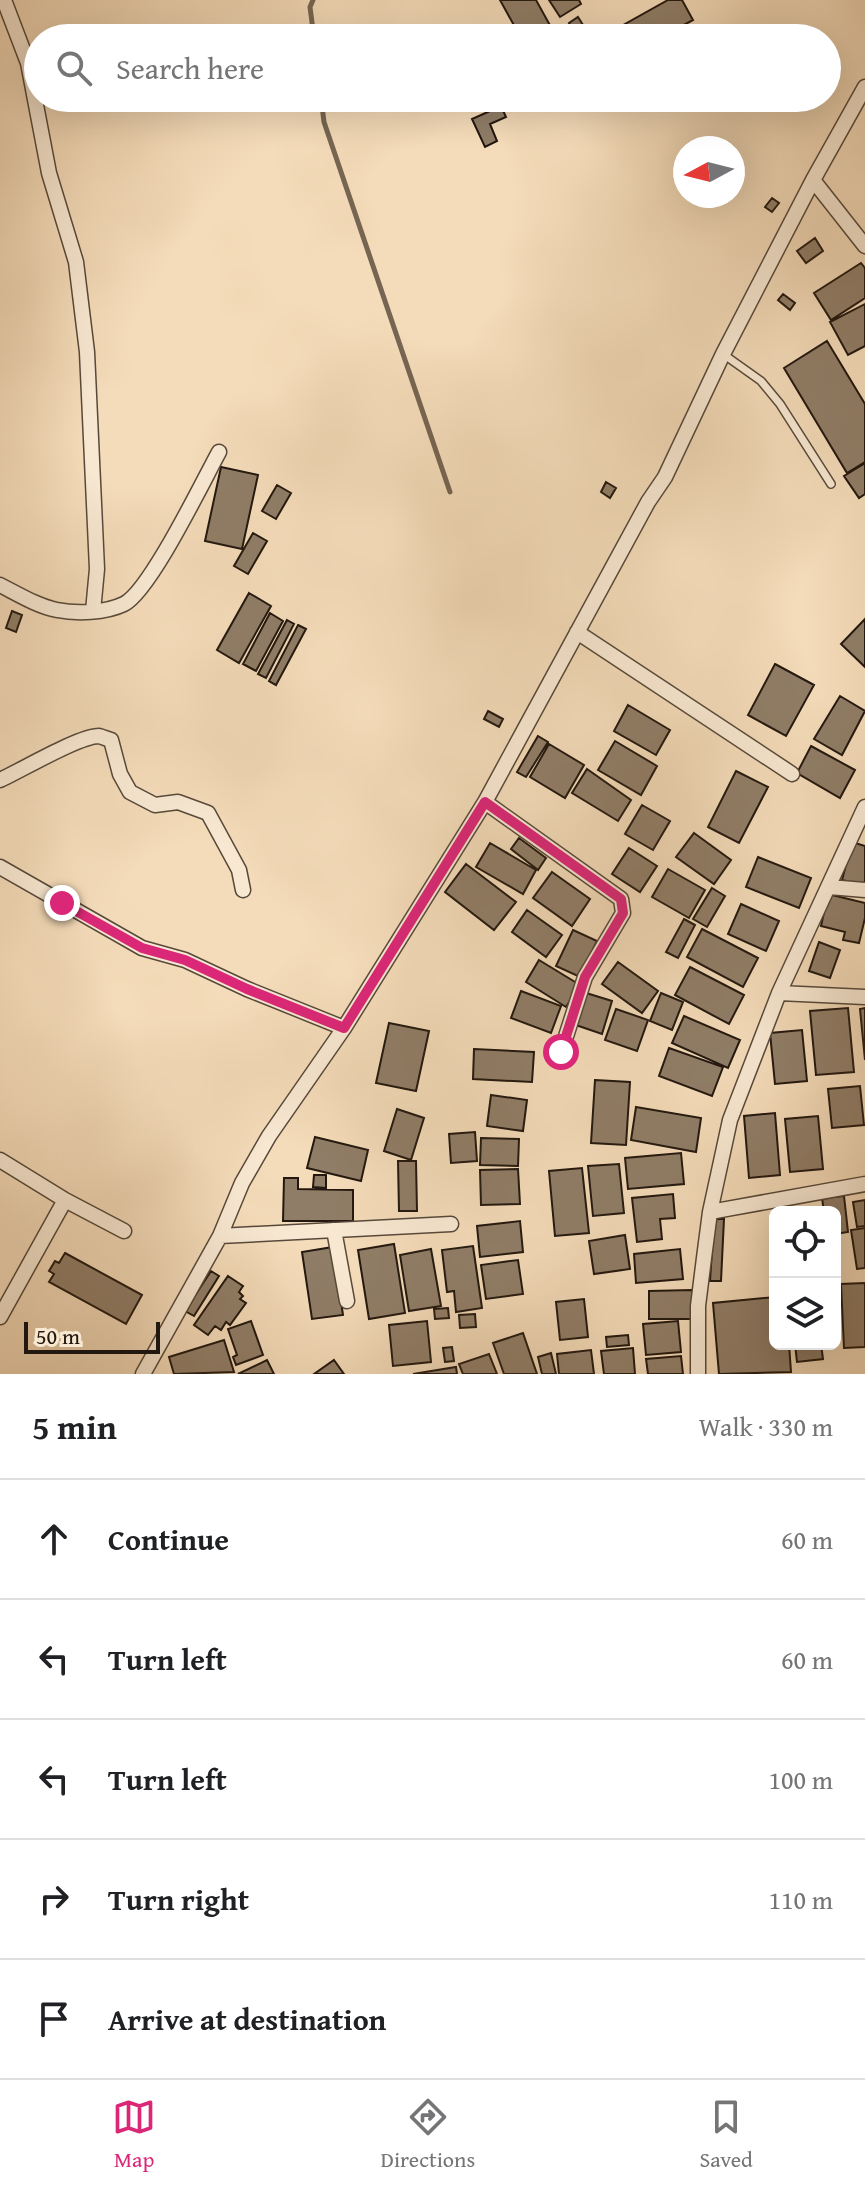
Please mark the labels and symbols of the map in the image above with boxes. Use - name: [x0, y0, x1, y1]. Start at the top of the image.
- north arrow: [673, 136, 745, 208]
- route end: [44, 885, 80, 921]
- route start: [543, 1034, 579, 1070]
- scale bar: [24, 1318, 160, 1354]

